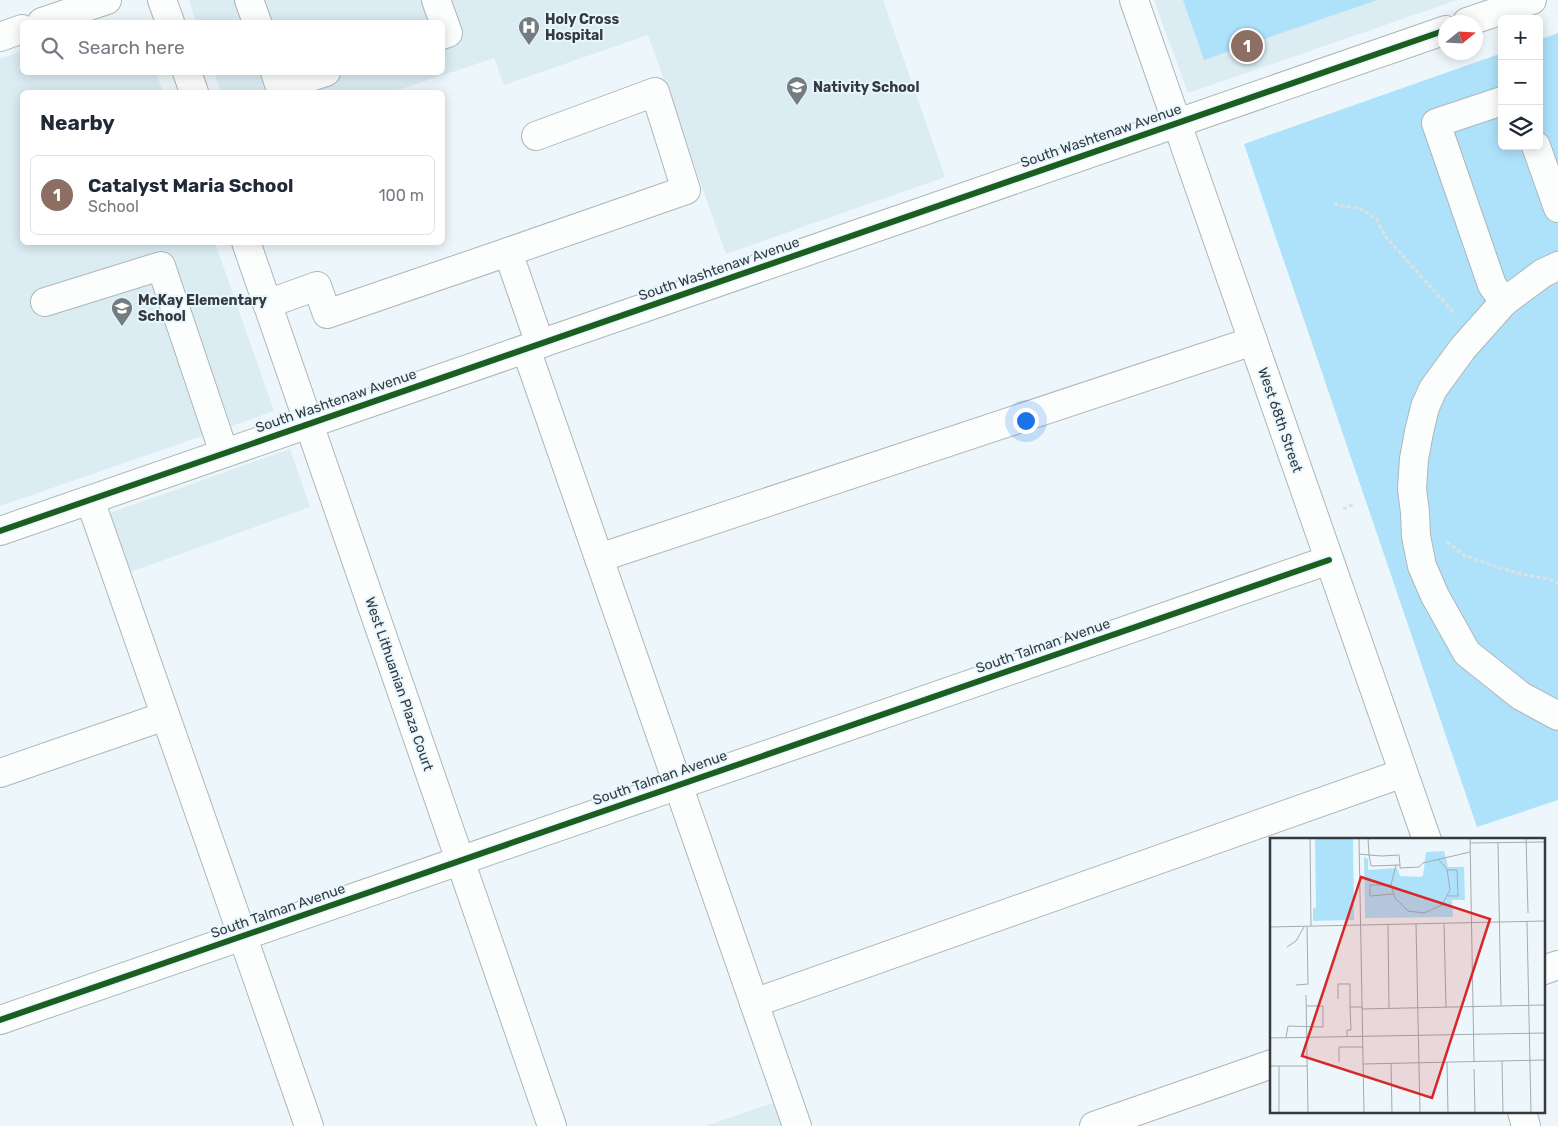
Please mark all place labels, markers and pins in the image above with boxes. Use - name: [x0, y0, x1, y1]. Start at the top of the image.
- place label: Holy Cross Hospital: [545, 11, 619, 44]
- hospital icon: Holy Cross Hospital: [517, 15, 541, 46]
- pin: 1: [1231, 27, 1263, 65]
- school or university icon: Nativity School: [785, 75, 809, 106]
- place label: Nativity School: [813, 79, 919, 96]
- place label: McKay Elementary School: [138, 292, 268, 325]
- school or university icon: McKay Elementary School: [110, 296, 134, 327]

